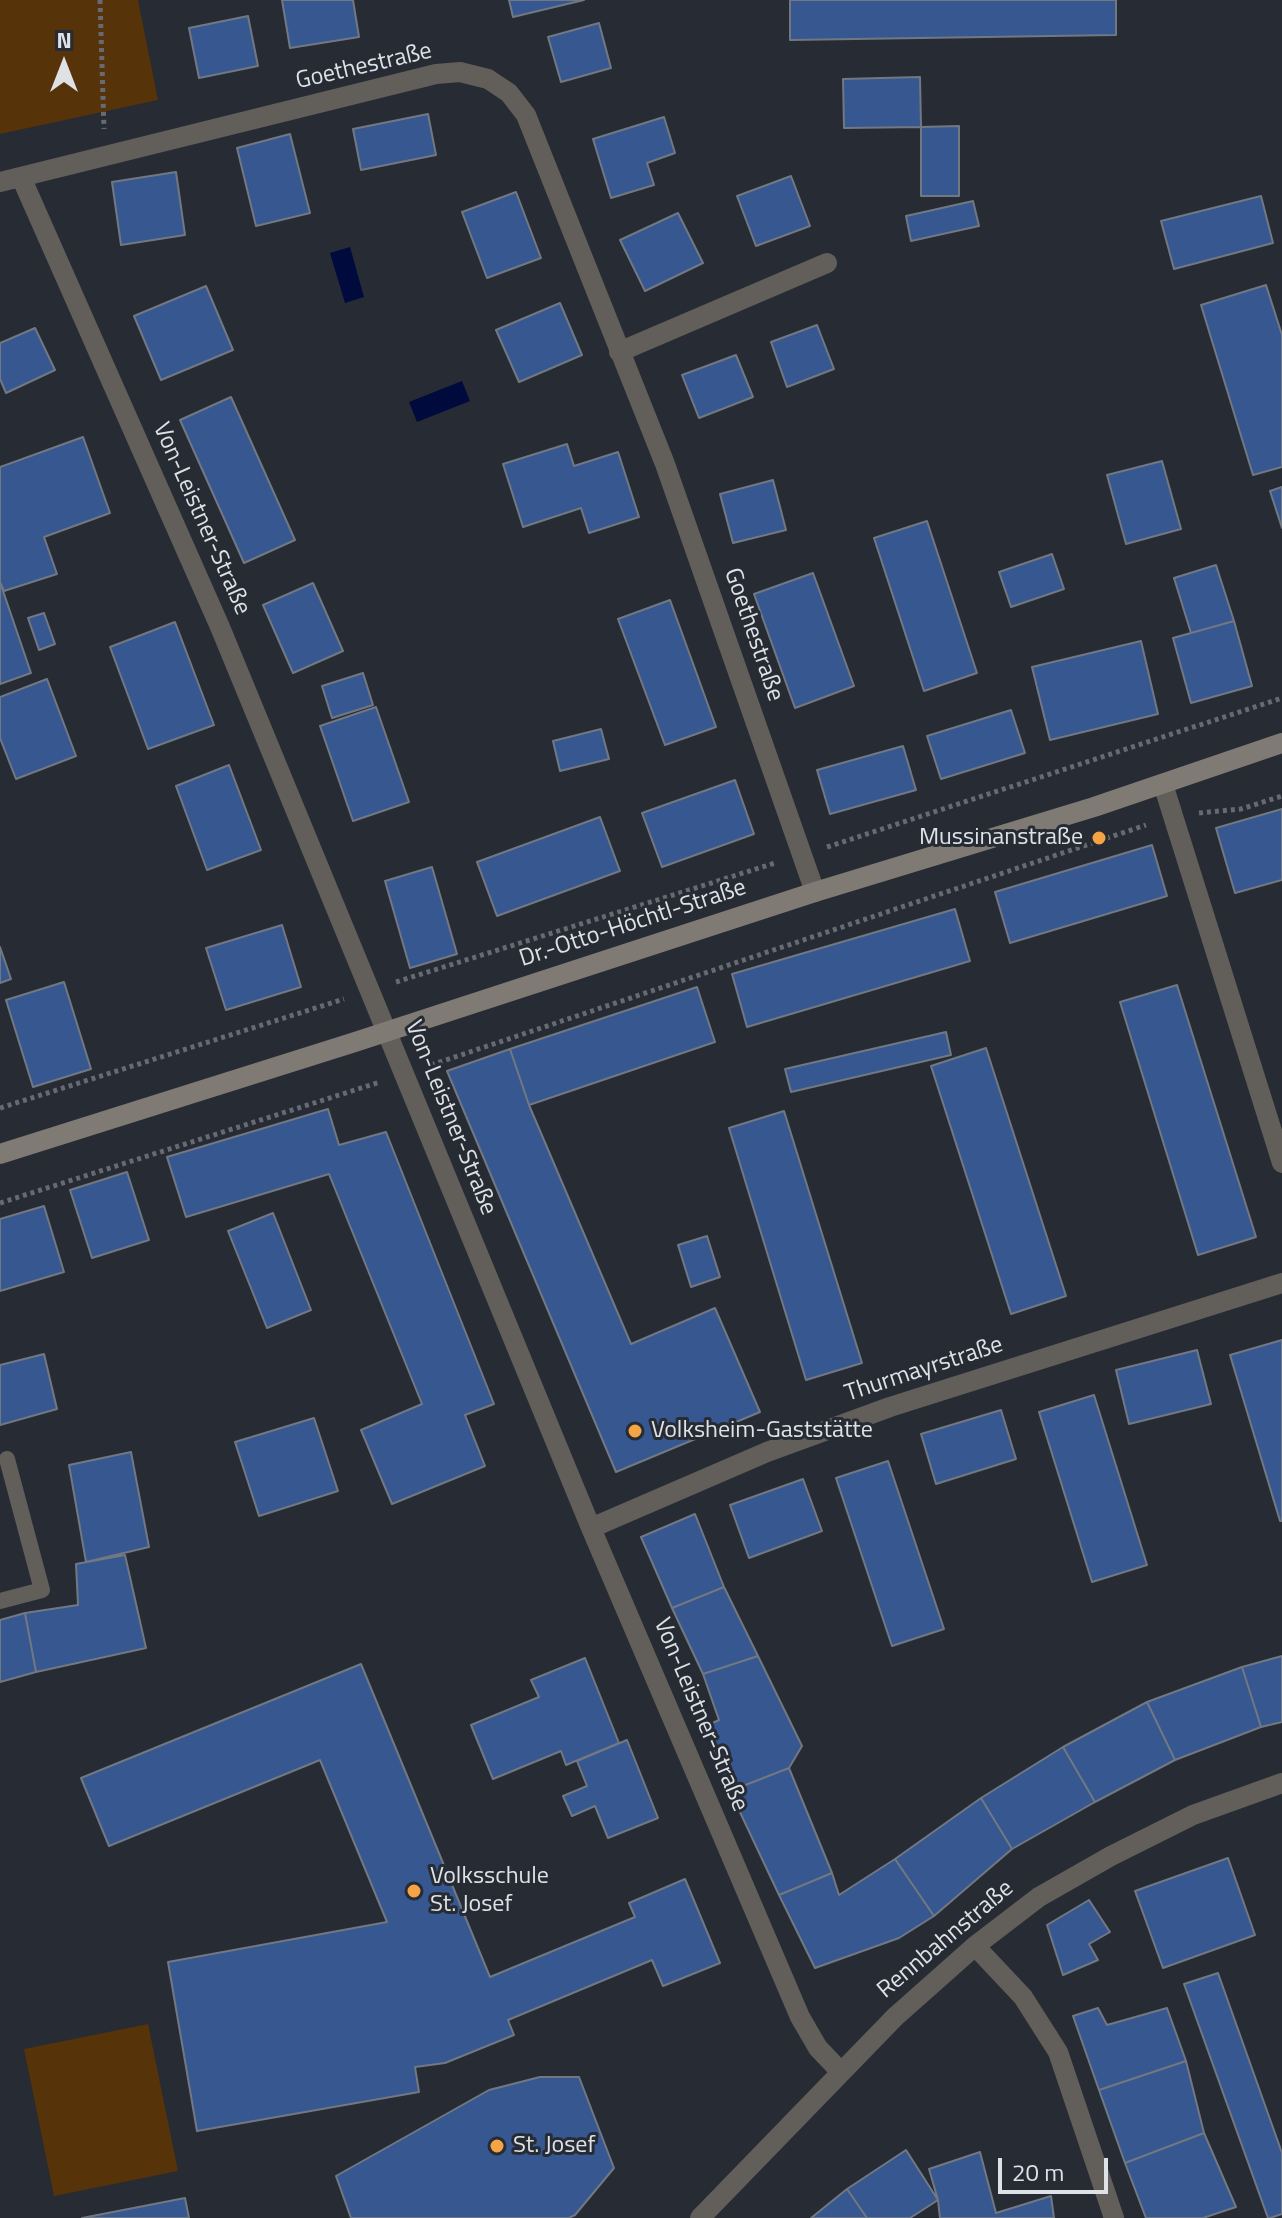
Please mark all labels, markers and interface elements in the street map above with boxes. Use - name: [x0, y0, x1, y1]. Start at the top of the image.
- text: N: [56, 23, 72, 57]
- north arrow: [24, 24, 104, 104]
- street label: Goethestraße: [293, 37, 435, 97]
- street label: Von-Leistner-Straße: [146, 419, 256, 619]
- street label: Goethestraße: [717, 565, 789, 705]
- place label: Mussinanstraße: [919, 824, 1083, 852]
- marker: Mussinanstraße: [1090, 829, 1108, 847]
- street label: Dr.-Otto-Höchtl-Straße: [516, 874, 750, 974]
- street label: Von-Leistner-Straße: [398, 1017, 502, 1219]
- street label: Thurmayrstraße: [841, 1331, 1007, 1409]
- place label: Volksheim-Gaststätte: [651, 1417, 873, 1445]
- marker: Volksheim-Gaststätte: [626, 1422, 644, 1440]
- street label: Von-Leistner-Straße: [646, 1614, 754, 1816]
- place label: Volksschule St. Josef: [430, 1863, 549, 1919]
- street label: Rennbahnstraße: [872, 1875, 1020, 2005]
- marker: Volksschule St. Josef: [405, 1882, 423, 1900]
- place label: St. Josef: [513, 2132, 595, 2160]
- marker: St. Josef: [488, 2137, 506, 2155]
- scale bar: [1002, 2142, 1112, 2192]
- text: 20 m: [1012, 2154, 1064, 2190]

